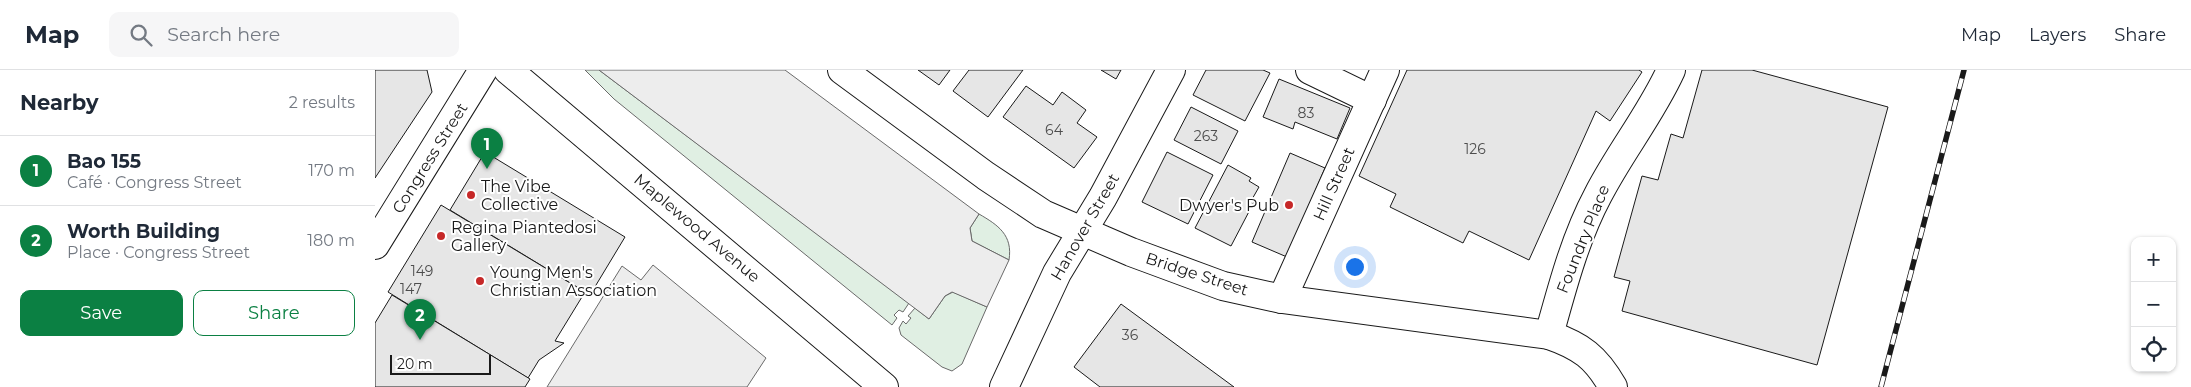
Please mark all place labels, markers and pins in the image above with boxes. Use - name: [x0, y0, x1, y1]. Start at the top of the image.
- pin: 1: [471, 128, 503, 169]
- place label: The Vibe Collective: [481, 177, 558, 214]
- marker: The Vibe Collective: [465, 189, 477, 201]
- place label: Dwyer's Pub: [1179, 196, 1279, 215]
- marker: Dwyer's Pub: [1283, 199, 1295, 211]
- place label: Regina Piantedosi Gallery: [451, 218, 597, 255]
- marker: Regina Piantedosi Gallery: [435, 230, 447, 242]
- place label: Young Men's Christian Association: [490, 263, 657, 300]
- marker: Young Men's Christian Association: [474, 275, 486, 287]
- pin: 2: [404, 299, 436, 340]

